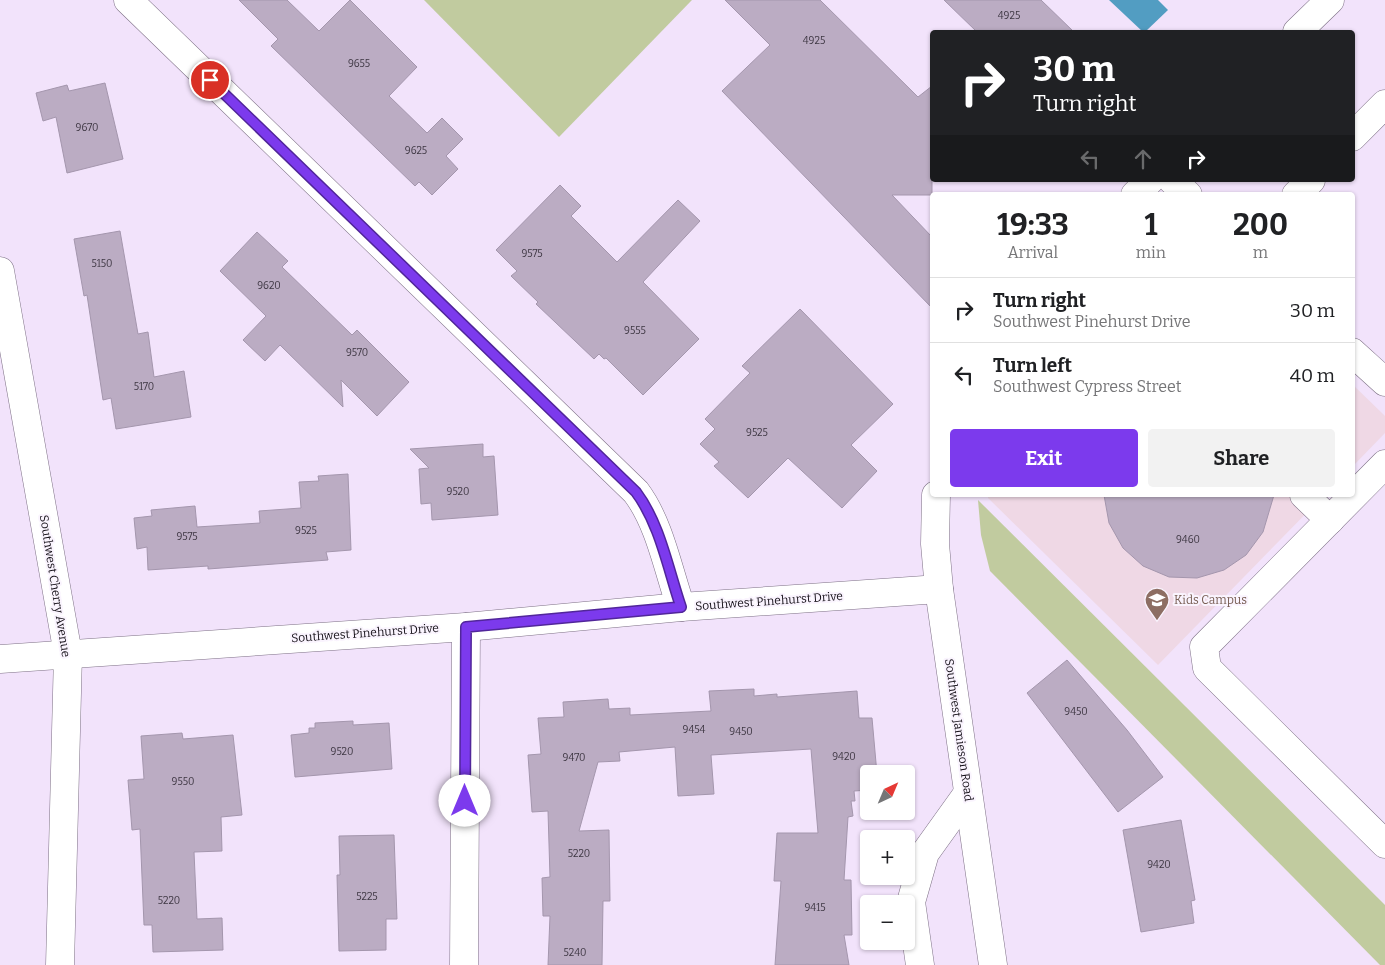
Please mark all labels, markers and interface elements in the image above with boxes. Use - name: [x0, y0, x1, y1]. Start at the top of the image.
- house number: 4925: [998, 10, 1020, 22]
- house number: 4925: [803, 35, 825, 47]
- text: 30 m: [1033, 48, 1115, 90]
- icon: right: [950, 50, 1015, 115]
- house number: 9655: [348, 58, 370, 70]
- pin: [189, 59, 231, 101]
- icon: arrive: [196, 66, 224, 94]
- text: Turn right: [1033, 90, 1136, 117]
- house number: 9670: [76, 122, 98, 134]
- house number: 9625: [405, 145, 427, 157]
- icon: left: [1076, 145, 1104, 173]
- icon: ahead: [1129, 145, 1157, 173]
- icon: right: [1182, 145, 1210, 173]
- text: 19:33: [997, 207, 1069, 243]
- text: 1: [1144, 207, 1157, 243]
- text: 200: [1233, 207, 1288, 243]
- text: Arrival: [1008, 243, 1058, 262]
- text: min: [1136, 243, 1166, 262]
- text: m: [1253, 243, 1268, 262]
- house number: 9575: [521, 248, 543, 260]
- house number: 5150: [91, 258, 113, 270]
- house number: 9620: [257, 280, 281, 292]
- text: Turn right: [993, 289, 1086, 312]
- icon: right: [950, 296, 978, 324]
- text: 30 m: [1290, 299, 1335, 322]
- text: Southwest Pinehurst Drive: [993, 312, 1190, 331]
- house number: 9555: [624, 325, 646, 337]
- house number: 9570: [346, 347, 368, 359]
- text: Turn left: [993, 354, 1072, 377]
- icon: left: [950, 361, 978, 389]
- text: 40 m: [1290, 364, 1335, 387]
- text: Southwest Cypress Street: [993, 377, 1182, 396]
- house number: 5170: [134, 381, 154, 393]
- house number: 9525: [746, 427, 768, 439]
- button: Exit: [950, 429, 1138, 487]
- button: Share: [1148, 429, 1335, 487]
- house number: 9520: [447, 486, 469, 498]
- street label: Southwest Cherry Avenue: [37, 514, 73, 658]
- house number: 9525: [295, 525, 317, 537]
- house number: 9575: [176, 531, 198, 543]
- house number: 9460: [1176, 534, 1200, 546]
- school or university icon: Kids Campus: [1144, 587, 1170, 621]
- street label: Southwest Pinehurst Drive: [695, 589, 843, 613]
- place label: Kids Campus: [1174, 593, 1247, 607]
- street label: Southwest Pinehurst Drive: [291, 621, 439, 645]
- street label: Southwest Jamieson Road: [942, 658, 976, 802]
- house number: 9450: [1064, 706, 1088, 718]
- house number: 9454: [683, 724, 706, 736]
- house number: 9450: [729, 726, 753, 738]
- house number: 9520: [331, 746, 353, 758]
- house number: 9420: [832, 751, 856, 763]
- house number: 9470: [563, 752, 585, 764]
- north arrow: [860, 765, 915, 820]
- map controls: [860, 765, 915, 950]
- position arrow: [438, 774, 490, 826]
- house number: 9550: [172, 776, 194, 788]
- button: +: [860, 830, 915, 885]
- house number: 5220: [568, 848, 590, 860]
- house number: 9420: [1147, 859, 1171, 871]
- house number: 5225: [356, 891, 378, 903]
- house number: 5220: [158, 895, 180, 907]
- button: −: [860, 895, 915, 950]
- house number: 9415: [804, 902, 826, 914]
- house number: 5240: [564, 947, 586, 959]

